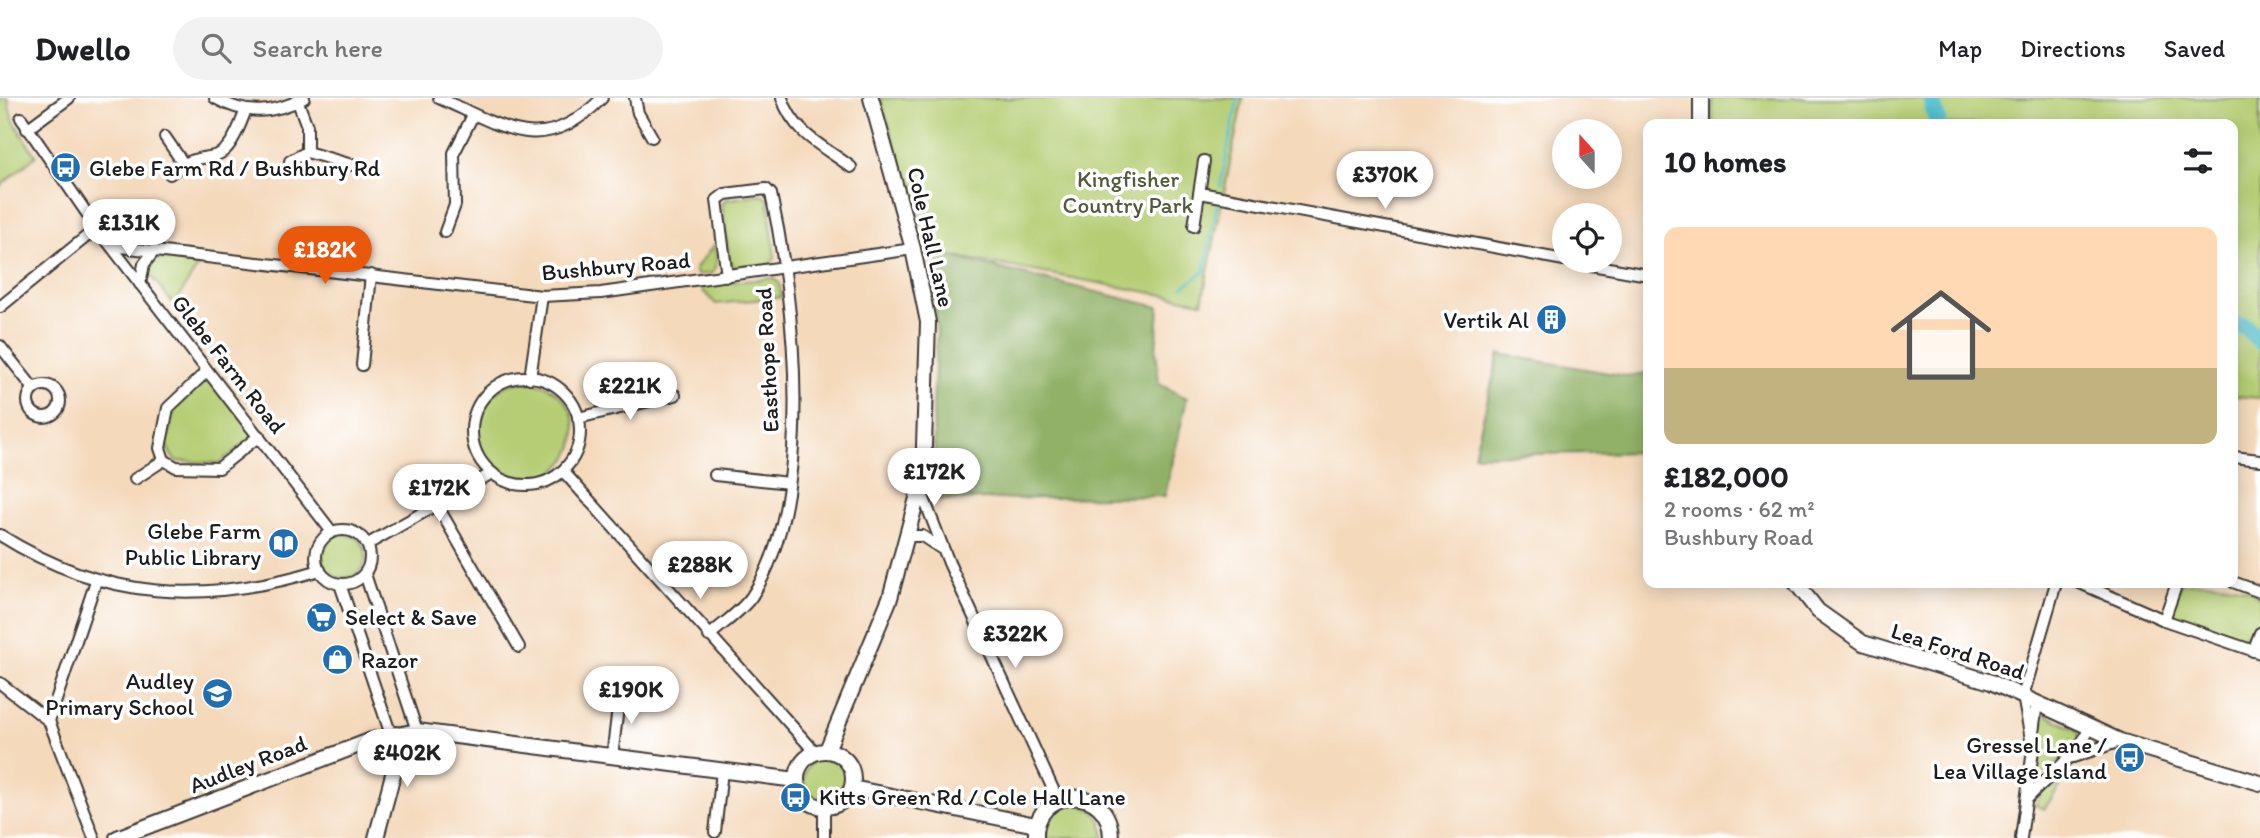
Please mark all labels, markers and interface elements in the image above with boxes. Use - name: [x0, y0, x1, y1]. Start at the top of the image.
- search box: [173, 17, 663, 80]
- text: Dwello: [35, 29, 131, 68]
- icon: search: [197, 29, 235, 67]
- text: Search here: [253, 32, 383, 64]
- text: Map: [1938, 34, 1982, 63]
- text: Directions: [2020, 34, 2126, 63]
- text: Saved: [2164, 34, 2225, 63]
- north arrow: [1552, 119, 1622, 189]
- map controls: [1552, 119, 1622, 273]
- icon: filters: [2179, 142, 2217, 180]
- text: 10 homes: [1664, 143, 1787, 180]
- bus stop icon: Glebe Farm Rd / Bushbury Rd: [49, 151, 83, 185]
- pin: £370K: [1336, 152, 1434, 211]
- place label: Glebe Farm Rd / Bushbury Rd: [89, 154, 381, 182]
- text: £370K: [1352, 160, 1418, 188]
- street label: Cole Hall Lane: [901, 164, 961, 310]
- park label: Kingfisher Country Park: [1063, 165, 1193, 219]
- pin: £131K: [80, 200, 178, 259]
- button: locate: [1552, 203, 1622, 273]
- text: £131K: [99, 208, 159, 236]
- pin: £182K: [276, 226, 374, 286]
- text: £182K: [294, 235, 356, 263]
- street label: Bushbury Road: [540, 246, 692, 286]
- icon: home: [1878, 272, 2004, 398]
- street label: Easthope Road: [749, 287, 785, 433]
- street label: Glebe Farm Road: [166, 289, 292, 439]
- building icon: Vertik Al: [1535, 303, 1569, 337]
- place label: Vertik Al: [1444, 306, 1529, 334]
- pin: £221K: [581, 362, 679, 422]
- text: £221K: [599, 371, 661, 399]
- pin: £172K: [885, 448, 983, 508]
- text: £172K: [903, 457, 965, 485]
- text: £182,000: [1664, 458, 1789, 495]
- pin: £172K: [390, 464, 488, 524]
- text: £172K: [408, 473, 470, 501]
- text: 2 rooms · 62 m²: [1664, 495, 1815, 523]
- place label: Glebe Farm Public Library: [125, 517, 261, 571]
- text: Bushbury Road: [1664, 523, 1813, 551]
- library icon: Glebe Farm Public Library: [267, 527, 301, 561]
- pin: £288K: [651, 542, 749, 601]
- text: £288K: [668, 550, 732, 578]
- supermarket icon: Select & Save: [305, 600, 339, 634]
- place label: Select & Save: [345, 603, 477, 631]
- pin: £322K: [966, 610, 1064, 670]
- street label: Lea Ford Road: [1888, 616, 2029, 686]
- text: £322K: [983, 619, 1047, 647]
- shop icon: Razor: [321, 643, 355, 677]
- place label: Razor: [361, 646, 418, 674]
- pin: £190K: [582, 666, 680, 726]
- place label: Audley Primary School: [45, 667, 194, 721]
- text: £190K: [599, 675, 663, 703]
- school or university icon: Audley Primary School: [200, 677, 234, 711]
- street label: Audley Road: [185, 729, 311, 799]
- pin: £402K: [358, 730, 456, 789]
- place label: Gressel Lane / Lea Village Island: [1933, 731, 2107, 785]
- text: £402K: [373, 738, 441, 766]
- bus stop icon: Gressel Lane / Lea Village Island: [2113, 741, 2147, 775]
- bus stop icon: Kitts Green Rd / Cole Hall Lane: [779, 780, 813, 814]
- place label: Kitts Green Rd / Cole Hall Lane: [819, 783, 1126, 811]

